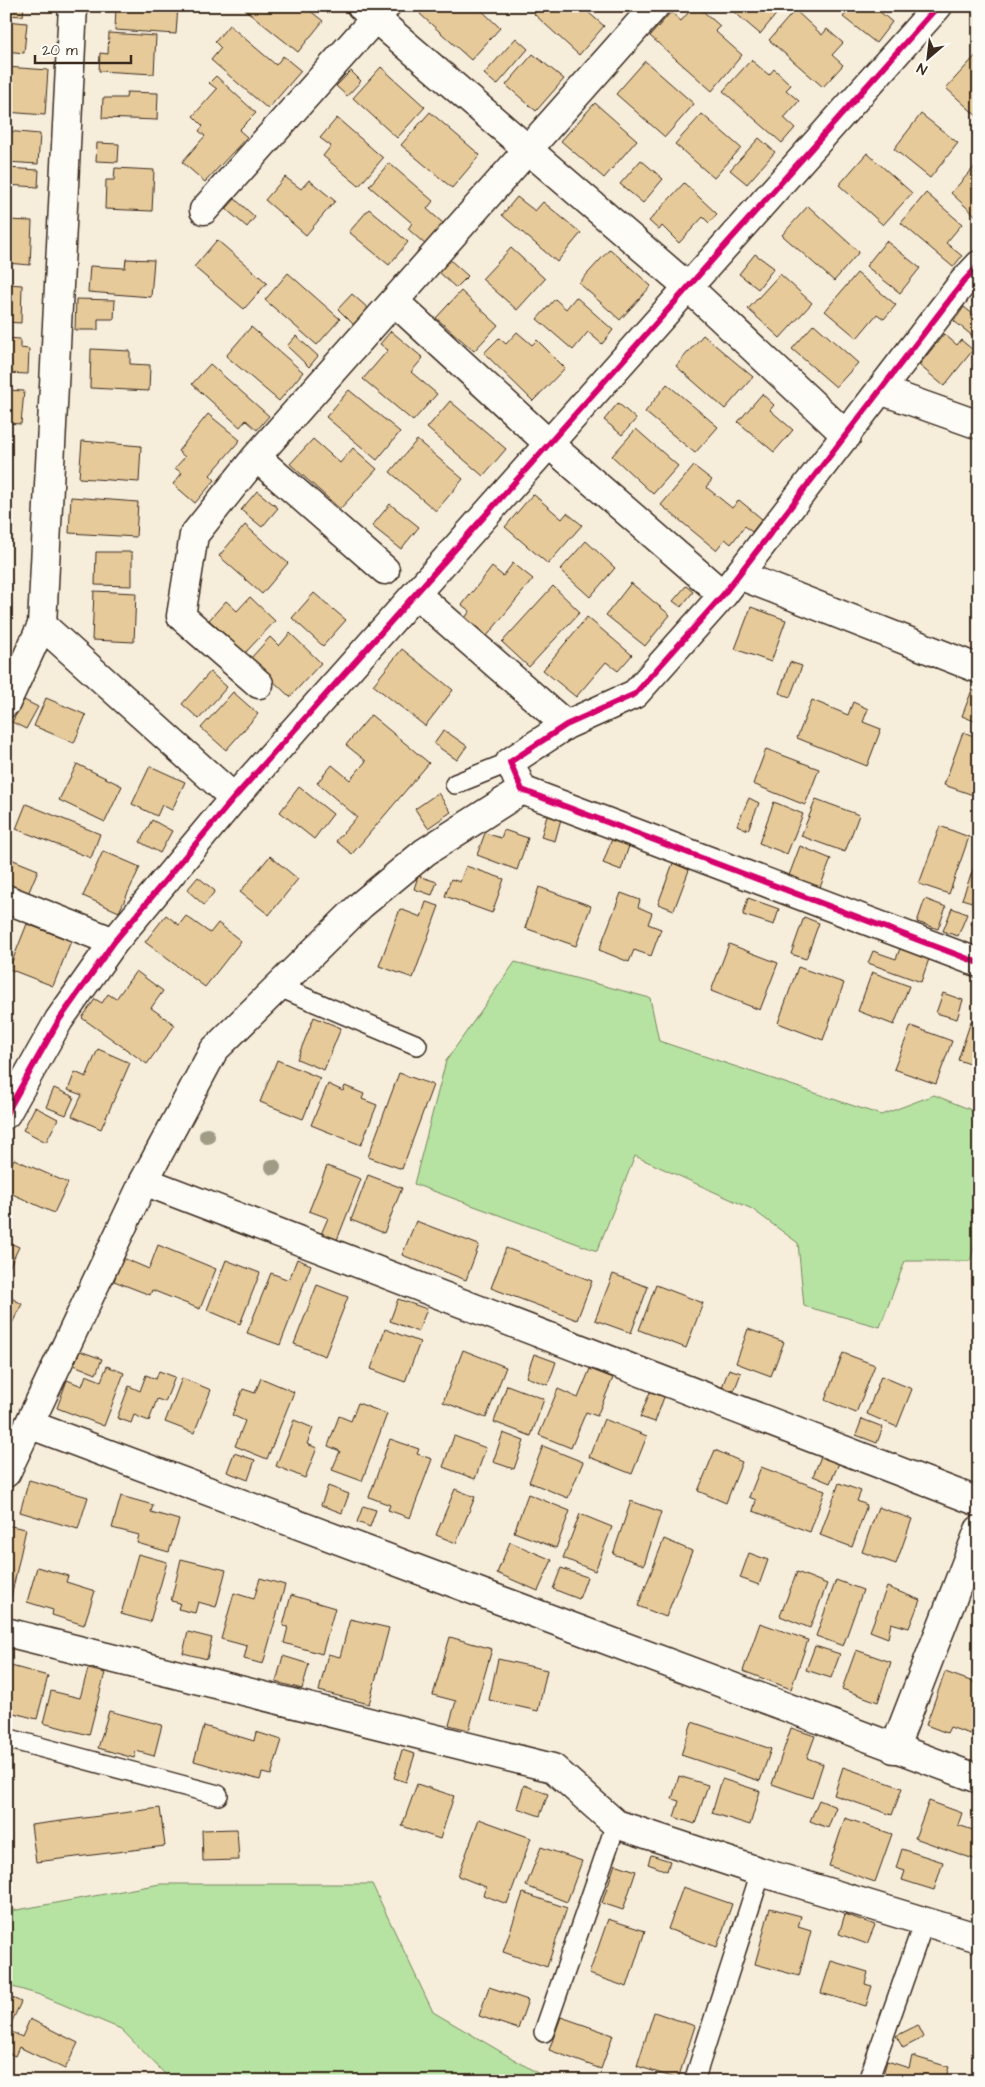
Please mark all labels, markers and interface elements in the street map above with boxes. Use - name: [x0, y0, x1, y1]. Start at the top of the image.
- scale bar: [35, 32, 131, 64]
- north arrow: [902, 32, 952, 82]
- text: 20 m: [42, 40, 78, 61]
- text: N: [914, 58, 931, 79]

